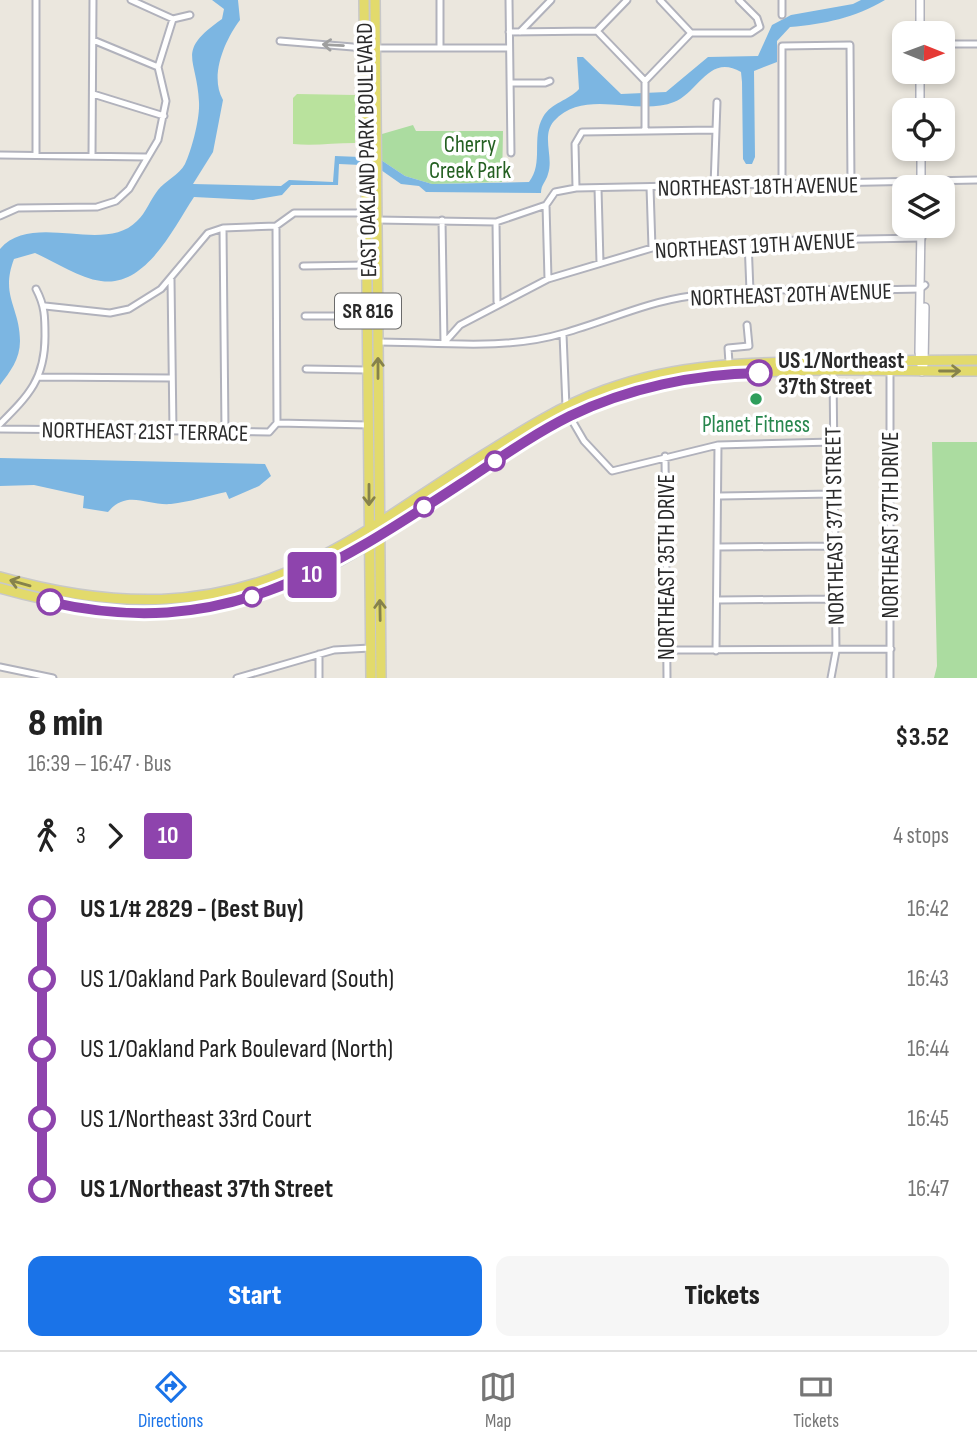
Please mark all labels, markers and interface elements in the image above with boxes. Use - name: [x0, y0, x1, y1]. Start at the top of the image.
- north arrow: [892, 21, 956, 84]
- map controls: [892, 21, 955, 238]
- street label: EAST OAKLAND PARK BOULEVARD: [351, 22, 383, 278]
- one-way arrow: [322, 39, 345, 52]
- button: locate: [892, 98, 955, 161]
- park label: Cherry Creek Park: [429, 131, 511, 185]
- street label: NORTHEAST 18TH AVENUE: [657, 171, 859, 203]
- button: layers: [892, 175, 955, 238]
- street label: NORTHEAST 19TH AVENUE: [654, 227, 856, 265]
- street label: NORTHEAST 20TH AVENUE: [690, 277, 892, 313]
- road number: SR 816: [335, 294, 401, 328]
- place label: US 1/Northeast 37th Street: [778, 347, 905, 401]
- one-way arrow: [371, 356, 385, 379]
- marker: US 1/Northeast 37th Street: [746, 360, 772, 386]
- one-way arrow: [938, 365, 961, 378]
- marker: Planet Fitness: [748, 391, 764, 407]
- place label: Planet Fitness: [702, 411, 810, 439]
- street label: NORTHEAST 21ST TERRACE: [41, 416, 249, 448]
- street label: NORTHEAST 37TH STREET: [819, 427, 851, 625]
- street label: NORTHEAST 37TH DRIVE: [877, 432, 905, 618]
- unlabelled marker: [485, 451, 505, 471]
- street label: NORTHEAST 35TH DRIVE: [653, 474, 681, 660]
- one-way arrow: [362, 483, 376, 506]
- unlabelled marker: [414, 497, 434, 517]
- line badge: 10: [280, 552, 344, 598]
- text: 10: [302, 560, 322, 589]
- one-way arrow: [9, 575, 31, 588]
- unlabelled marker: [242, 587, 262, 607]
- unlabelled marker: [37, 589, 63, 615]
- one-way arrow: [373, 599, 387, 622]
- text: 8 min: [28, 701, 103, 746]
- text: $3.52: [895, 722, 949, 753]
- text: 16:39 – 16:47 · Bus: [28, 750, 172, 778]
- icon: walk: [28, 817, 66, 855]
- icon: forward: [96, 817, 134, 855]
- text: 10: [158, 821, 178, 850]
- text: 3: [76, 822, 86, 850]
- text: 4 stops: [893, 822, 949, 850]
- text: US 1/# 2829 - (Best Buy): [80, 894, 304, 925]
- text: 16:42: [907, 895, 949, 923]
- text: US 1/Oakland Park Boulevard (South): [80, 964, 394, 995]
- text: 16:43: [907, 965, 949, 993]
- text: US 1/Oakland Park Boulevard (North): [80, 1034, 393, 1065]
- text: 16:44: [907, 1035, 949, 1063]
- text: US 1/Northeast 33rd Court: [80, 1104, 312, 1135]
- text: 16:45: [908, 1105, 949, 1133]
- text: US 1/Northeast 37th Street: [80, 1174, 333, 1205]
- text: 16:47: [908, 1175, 949, 1203]
- button: Start: [28, 1256, 482, 1336]
- button: Tickets: [496, 1256, 949, 1336]
- tab: Directions: [138, 1368, 203, 1433]
- tab: Map: [479, 1368, 517, 1433]
- tab: Tickets: [793, 1368, 839, 1433]

